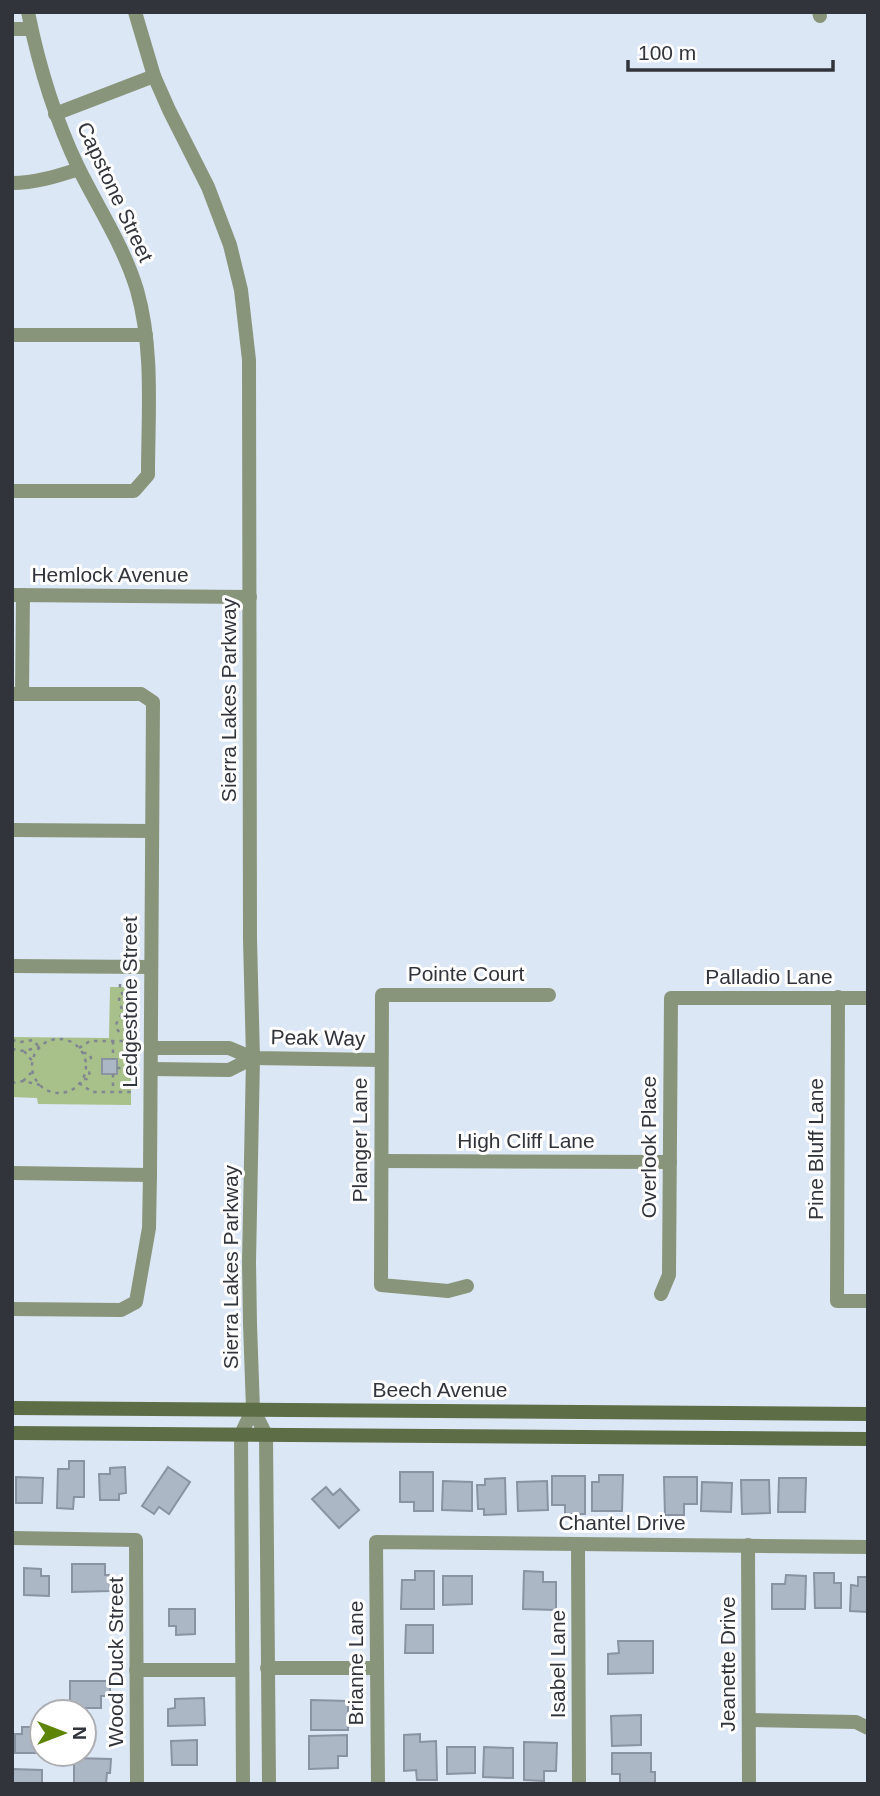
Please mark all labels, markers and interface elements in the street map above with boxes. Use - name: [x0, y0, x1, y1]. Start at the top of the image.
- scale bar: [628, 28, 833, 72]
- text: 100 m: [638, 41, 696, 64]
- street label: Capstone Street: [73, 118, 158, 266]
- street label: Hemlock Avenue: [31, 563, 189, 586]
- street label: Sierra Lakes Parkway: [217, 597, 240, 802]
- street label: Ledgestone Street: [118, 916, 141, 1088]
- street label: Pointe Court: [408, 962, 525, 985]
- street label: Palladio Lane: [705, 965, 833, 988]
- street label: Peak Way: [270, 1025, 366, 1050]
- street label: Overlook Place: [637, 1076, 660, 1218]
- street label: Planger Lane: [348, 1078, 371, 1202]
- street label: Pine Bluff Lane: [804, 1078, 827, 1220]
- street label: High Cliff Lane: [457, 1129, 595, 1152]
- street label: Sierra Lakes Parkway: [219, 1164, 242, 1369]
- street label: Beech Avenue: [372, 1378, 508, 1401]
- street label: Chantel Drive: [558, 1511, 686, 1534]
- street label: Wood Duck Street: [104, 1577, 127, 1747]
- street label: Jeanette Drive: [716, 1596, 739, 1732]
- street label: Brianne Lane: [344, 1601, 367, 1725]
- street label: Isabel Lane: [546, 1610, 569, 1718]
- north arrow: [28, 1698, 98, 1768]
- text: N: [69, 1726, 90, 1740]

